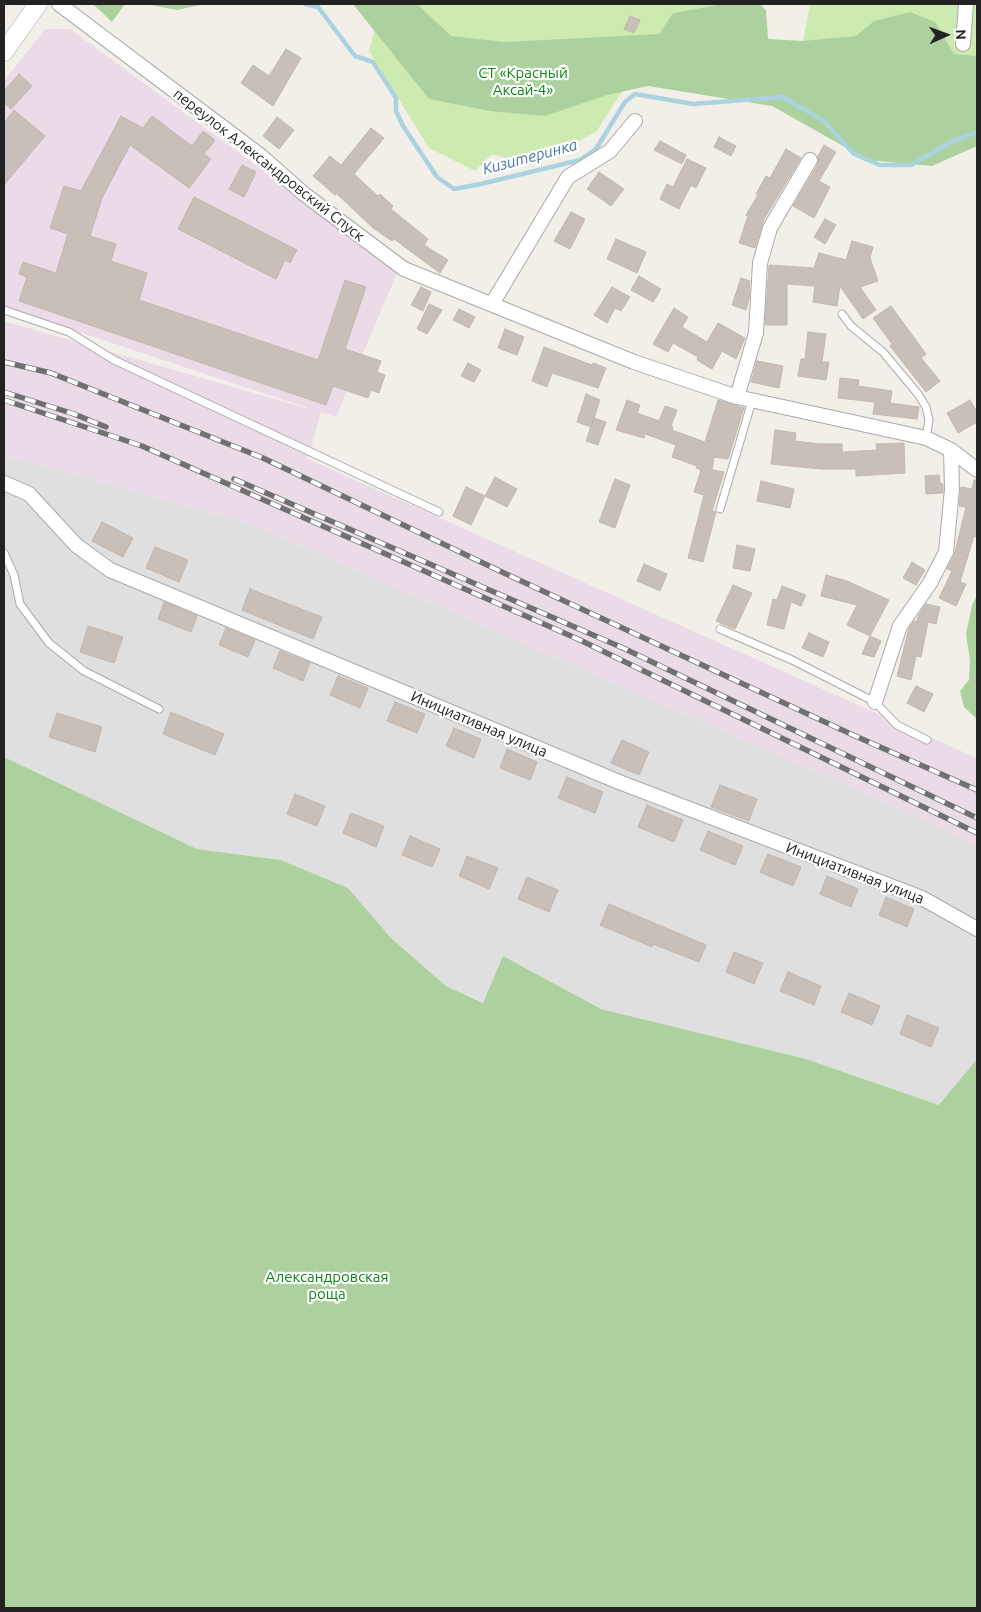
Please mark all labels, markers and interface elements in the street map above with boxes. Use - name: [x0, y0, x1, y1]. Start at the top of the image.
- north arrow: [921, 10, 971, 60]
- text: N: [953, 29, 969, 40]
- park label: СТ «Красный Аксай-4»: [478, 64, 568, 99]
- street label: переулок Александровский Спуск: [170, 85, 368, 245]
- water label: Кизитеринка: [480, 135, 580, 179]
- street label: Инициативная улица: [408, 687, 550, 761]
- street label: Инициативная улица: [783, 838, 927, 908]
- park label: Александровская роща: [265, 1268, 389, 1303]

